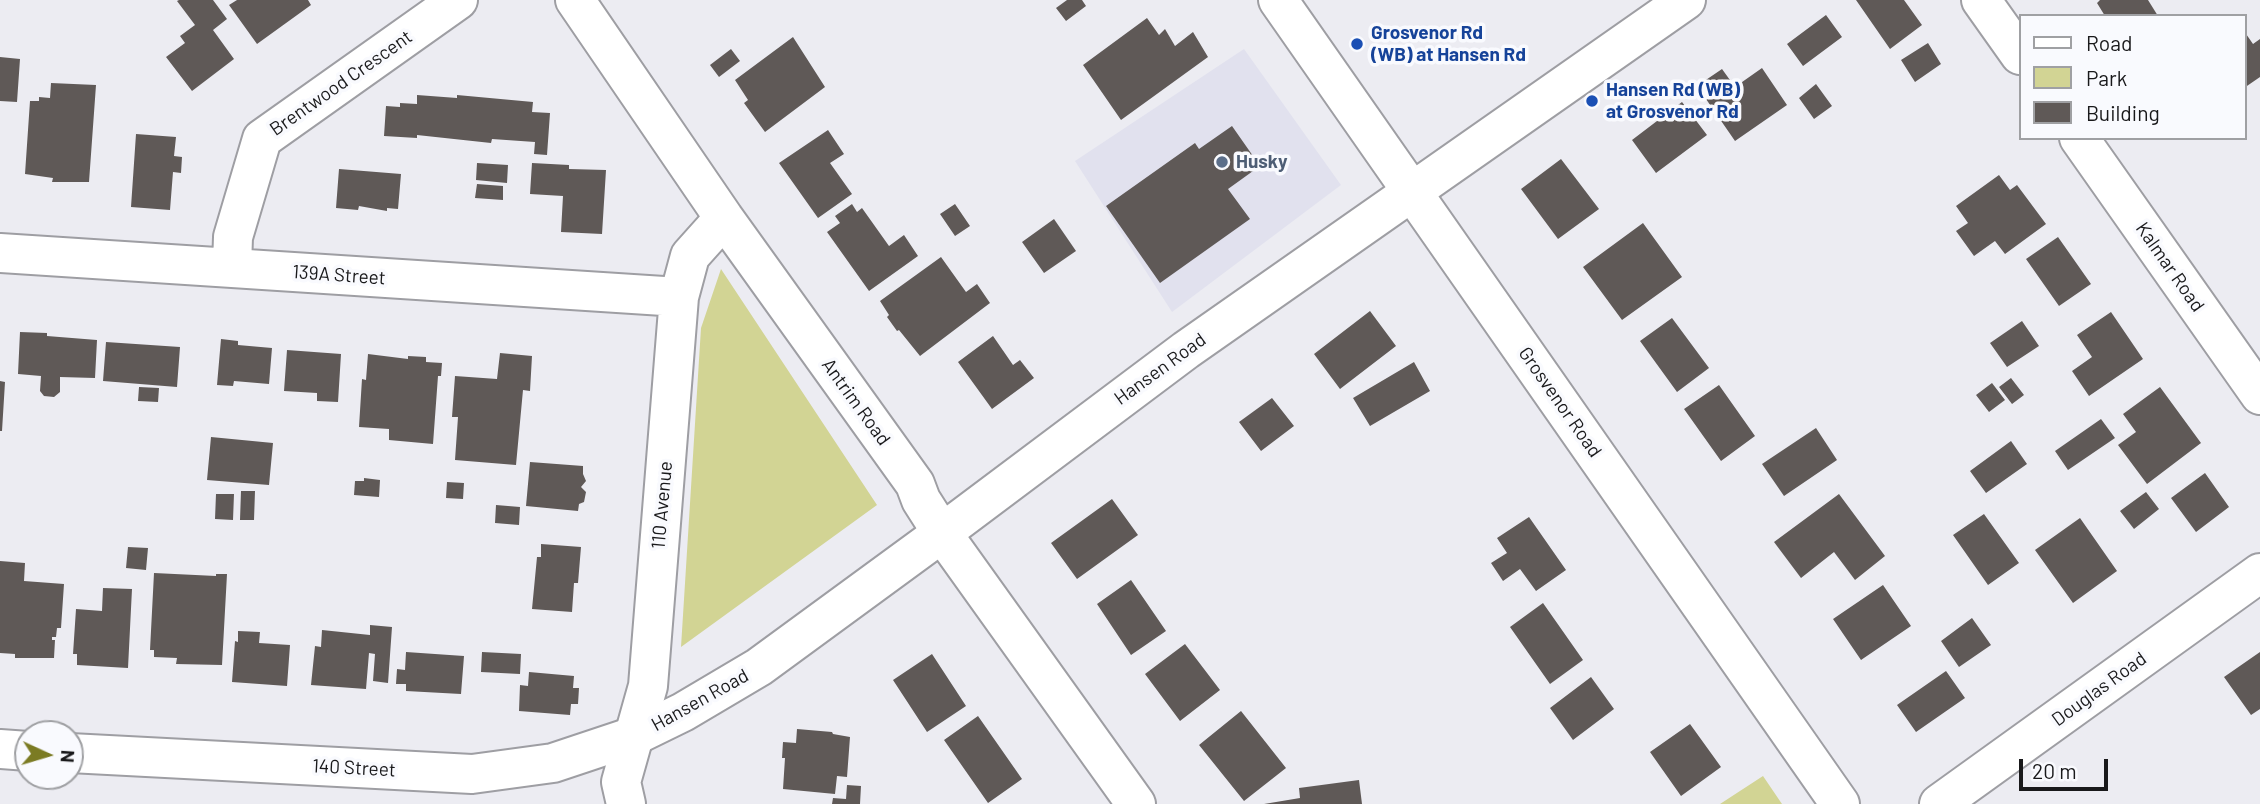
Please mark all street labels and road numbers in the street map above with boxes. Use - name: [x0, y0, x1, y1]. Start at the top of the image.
- street label: Brentwood Crescent: [265, 25, 417, 141]
- street label: Kalmar Road: [2131, 218, 2209, 316]
- street label: 139A Street: [292, 260, 386, 290]
- street label: Hansen Road: [1110, 328, 1210, 410]
- street label: Grosvenor Road: [1514, 342, 1606, 462]
- street label: Antrim Road: [817, 354, 895, 450]
- street label: 110 Avenue: [647, 460, 677, 550]
- street label: Douglas Road: [2047, 647, 2151, 731]
- street label: Hansen Road: [647, 664, 753, 736]
- street label: 140 Street: [312, 754, 396, 782]

